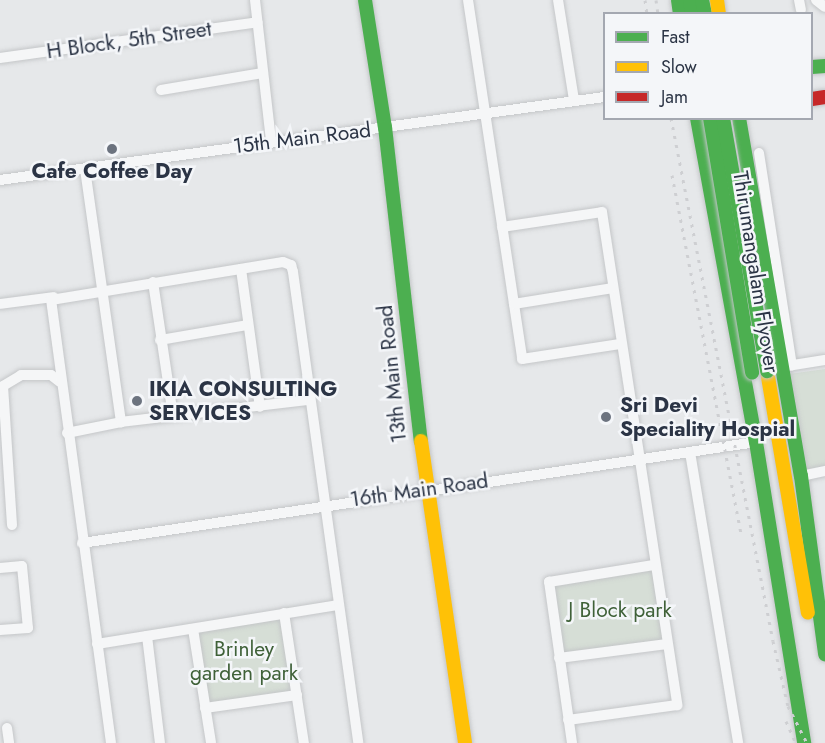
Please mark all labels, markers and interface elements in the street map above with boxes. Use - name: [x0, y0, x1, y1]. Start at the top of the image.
- legend: [603, 12, 813, 120]
- street label: H Block, 5th Street: [45, 16, 213, 64]
- text: Fast: [661, 24, 690, 50]
- text: Slow: [661, 54, 697, 80]
- text: Jam: [661, 84, 688, 110]
- street label: 15th Main Road: [232, 117, 372, 159]
- marker: Cafe Coffee Day: [105, 142, 119, 156]
- place label: Cafe Coffee Day: [31, 158, 193, 184]
- street label: Thirumangalam Flyover: [728, 169, 784, 375]
- street label: 13th Main Road: [372, 304, 412, 444]
- place label: IKIA CONSULTING SERVICES: [149, 376, 337, 426]
- place label: Sri Devi Speciality Hospial: [620, 392, 795, 442]
- marker: IKIA CONSULTING SERVICES: [130, 394, 144, 408]
- marker: Sri Devi Speciality Hospial: [597, 408, 615, 426]
- street label: 16th Main Road: [348, 468, 490, 512]
- park label: J Block park: [568, 597, 672, 623]
- park label: Brinley garden park: [190, 636, 298, 686]

